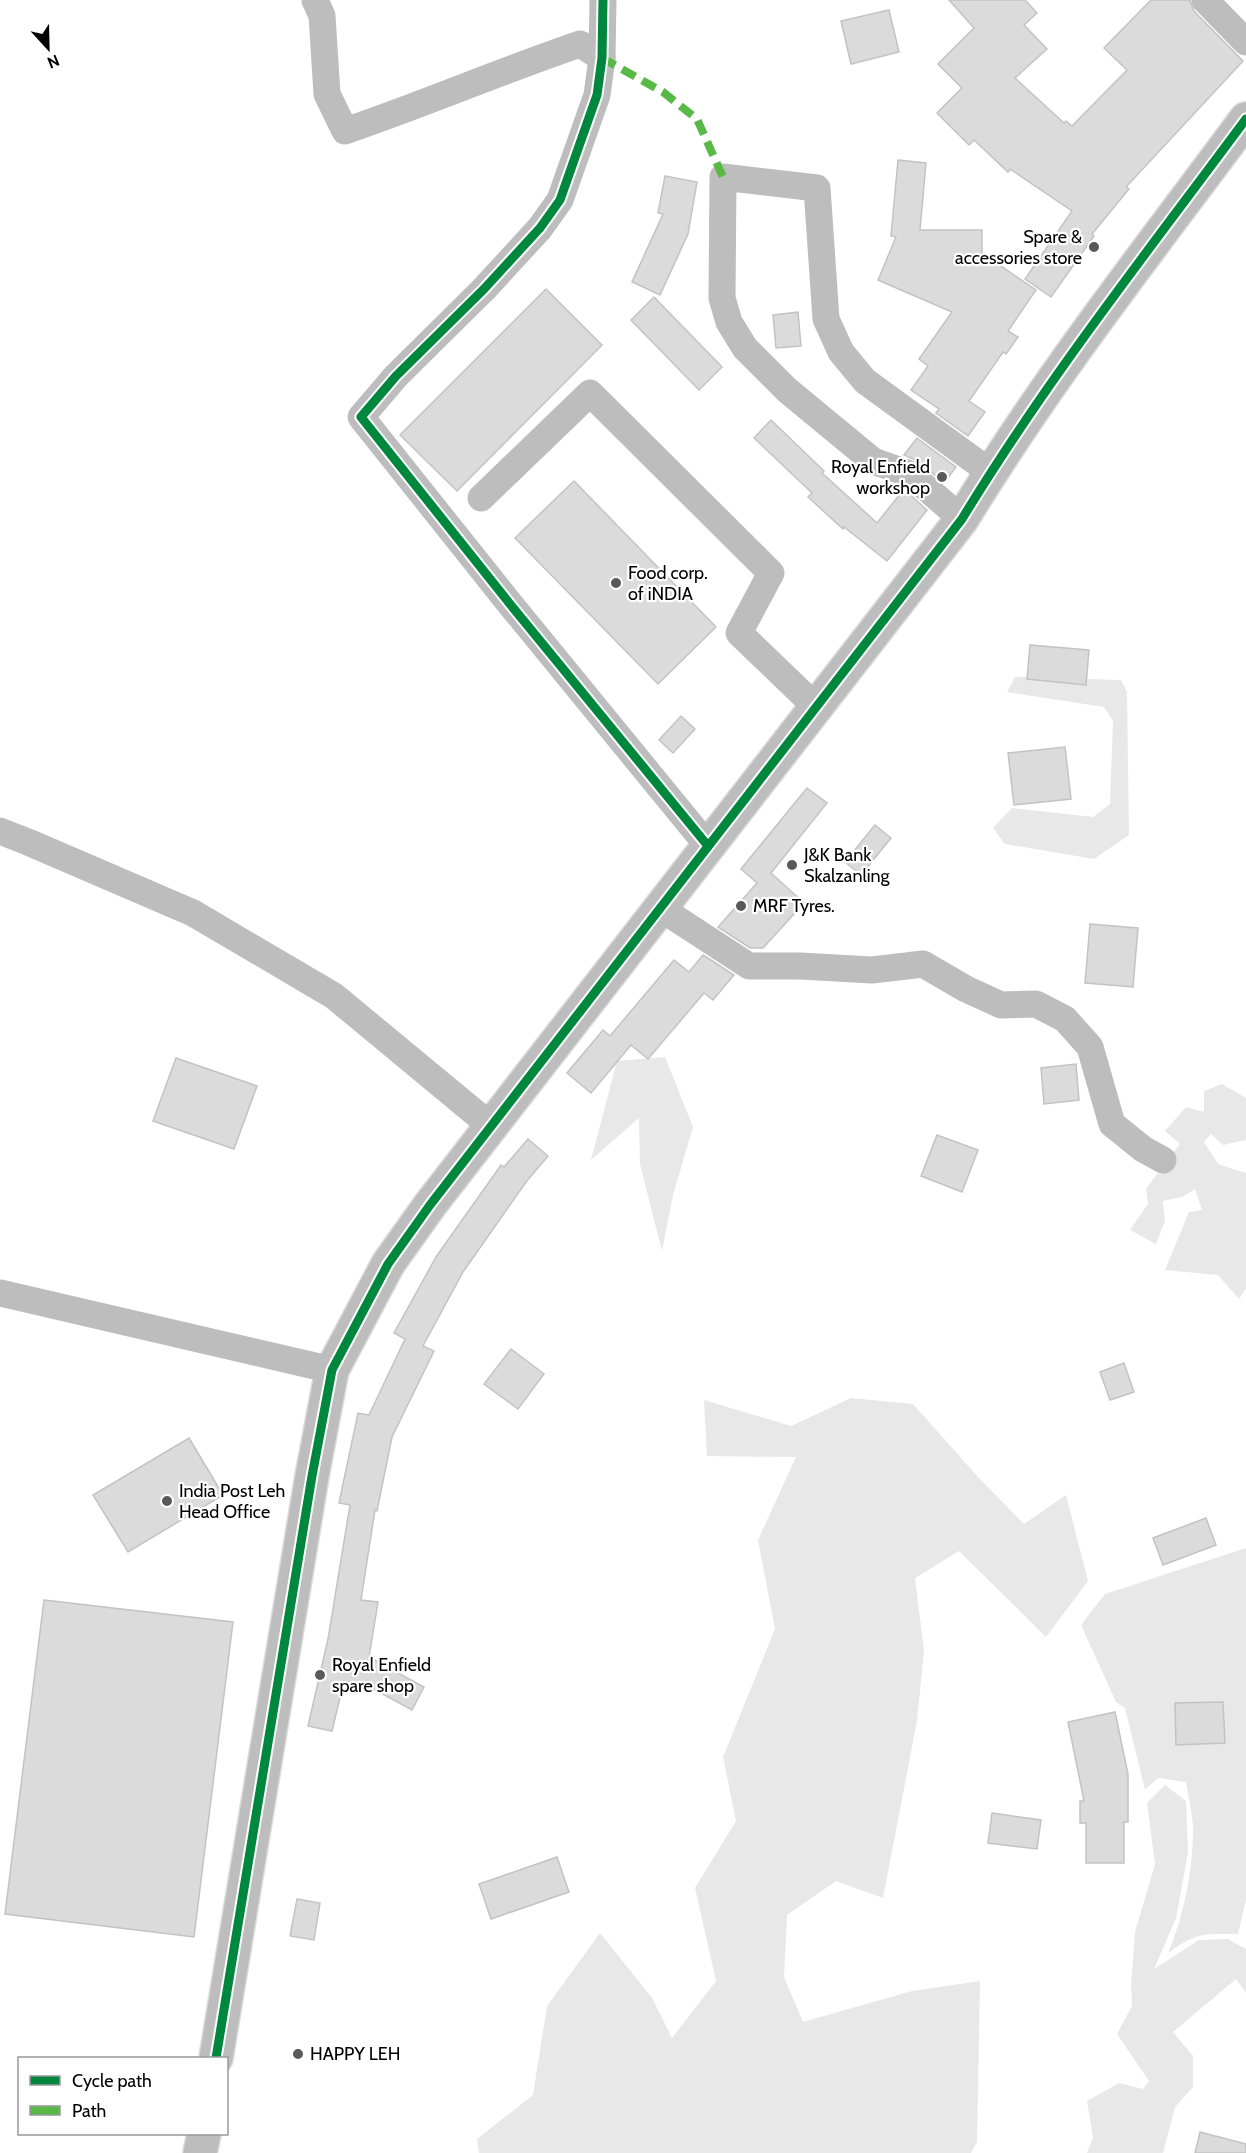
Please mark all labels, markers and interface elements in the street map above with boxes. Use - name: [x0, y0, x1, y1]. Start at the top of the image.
- north arrow: [18, 18, 78, 78]
- text: N: [45, 51, 62, 72]
- place label: Spare & accessories store: [955, 226, 1082, 269]
- marker: Spare & accessories store: [1087, 240, 1101, 254]
- place label: Royal Enfield workshop: [831, 456, 930, 499]
- marker: Royal Enfield workshop: [935, 470, 949, 484]
- place label: Food corp. of iNDIA: [628, 562, 708, 605]
- marker: Food corp. of iNDIA: [609, 576, 623, 590]
- place label: J&K Bank Skalzanling: [803, 844, 891, 887]
- marker: J&K Bank Skalzanling: [785, 858, 799, 872]
- place label: MRF Tyres.: [753, 895, 835, 917]
- marker: MRF Tyres.: [734, 899, 748, 913]
- place label: India Post Leh Head Office: [179, 1480, 285, 1523]
- marker: India Post Leh Head Office: [160, 1494, 174, 1508]
- place label: Royal Enfield spare shop: [332, 1654, 431, 1697]
- marker: Royal Enfield spare shop: [313, 1668, 327, 1682]
- place label: HAPPY LEH: [310, 2043, 400, 2065]
- marker: HAPPY LEH: [291, 2047, 305, 2061]
- legend: [18, 2057, 228, 2135]
- text: Cycle path: [72, 2070, 152, 2092]
- text: Path: [72, 2100, 106, 2122]

